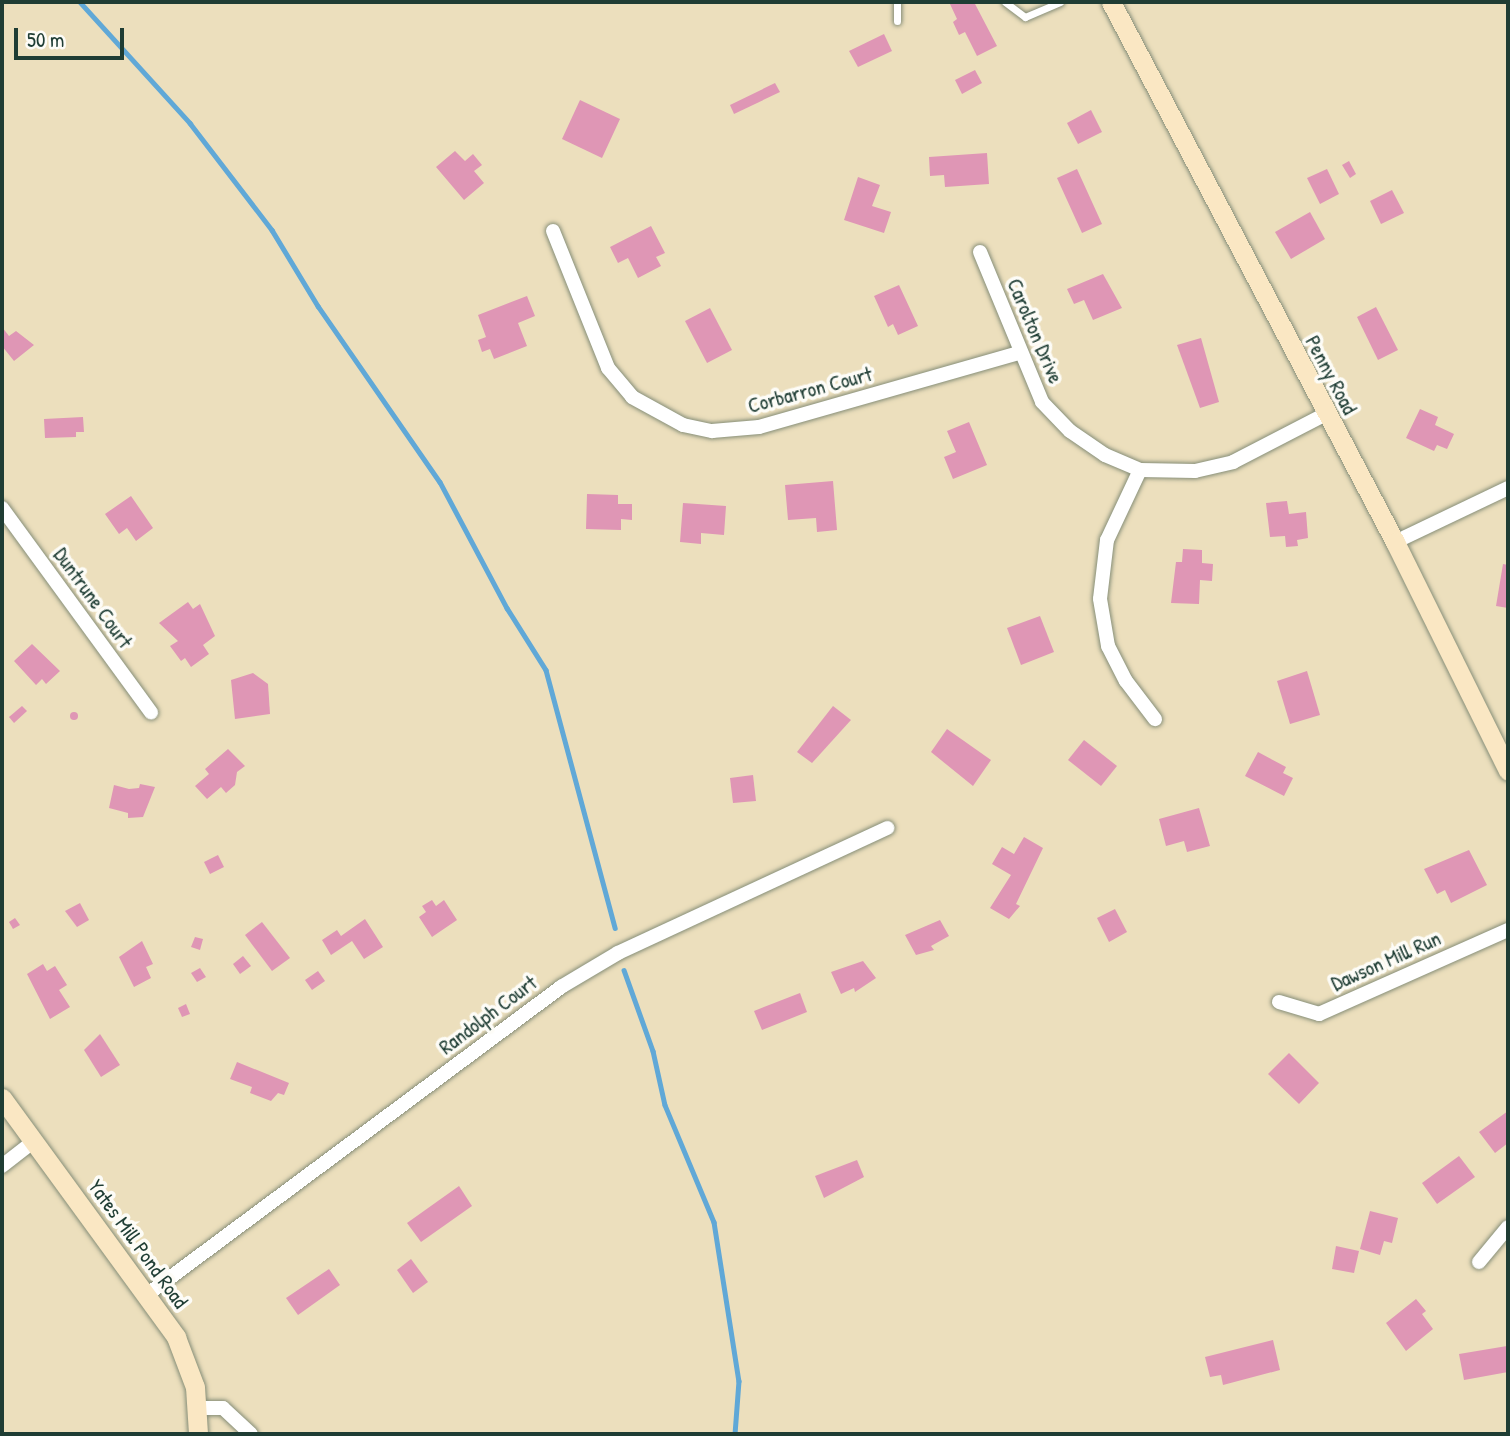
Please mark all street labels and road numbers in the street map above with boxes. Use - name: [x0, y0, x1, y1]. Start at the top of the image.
- street label: Carolton Drive: [1002, 275, 1068, 387]
- street label: Penny Road: [1300, 331, 1362, 419]
- street label: Corbarron Court: [745, 361, 875, 419]
- street label: Duntrune Court: [48, 543, 138, 653]
- street label: Dawson Mill Run: [1327, 926, 1445, 996]
- street label: Randolph Court: [434, 970, 542, 1060]
- street label: Yates Mill Pond Road: [83, 1175, 193, 1313]

